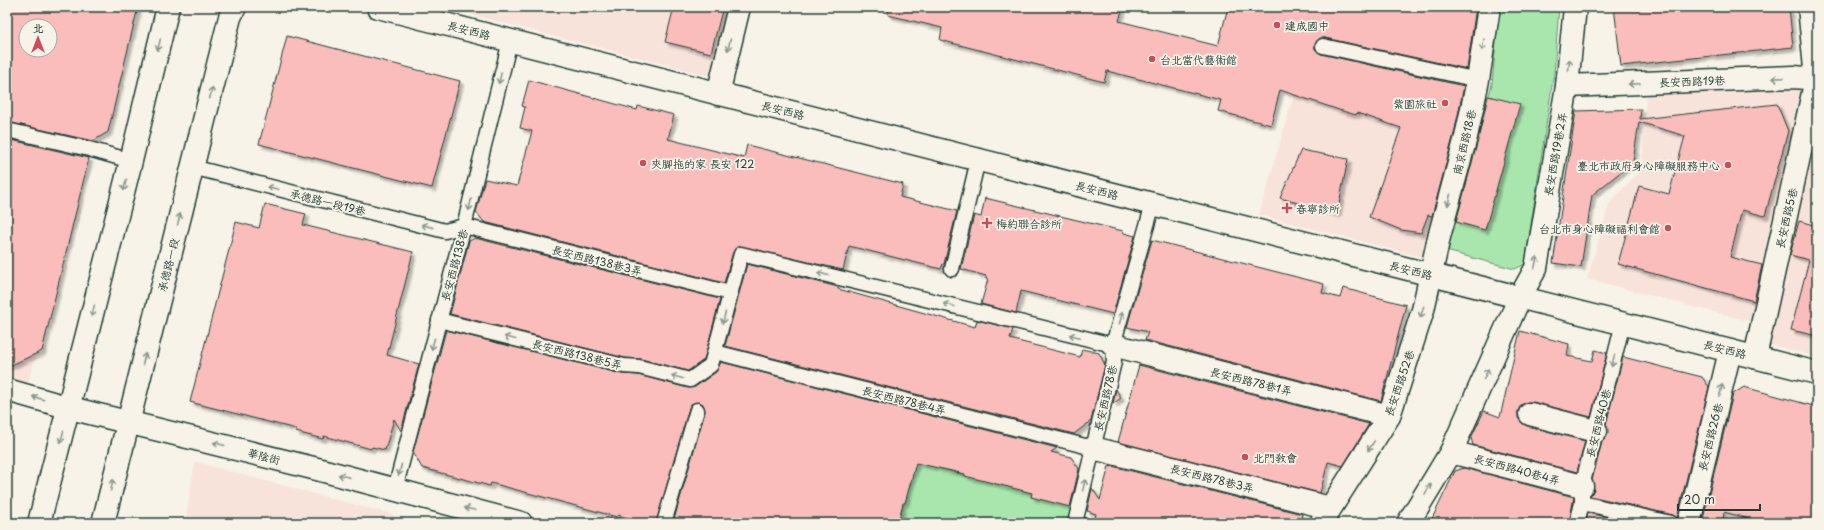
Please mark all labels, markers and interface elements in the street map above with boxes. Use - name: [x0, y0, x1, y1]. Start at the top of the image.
- street label: 長安西路: [446, 16, 492, 44]
- place label: 建成國中: [1285, 17, 1329, 34]
- north arrow: [18, 18, 58, 58]
- text: 北: [33, 19, 44, 36]
- marker: 建成國中: [1272, 20, 1282, 30]
- one-way arrow: [155, 38, 162, 51]
- one-way arrow: [725, 38, 733, 51]
- one-way arrow: [1479, 39, 1487, 52]
- place label: 台北當代藝術館: [1160, 51, 1237, 68]
- marker: 台北當代藝術館: [1147, 54, 1157, 64]
- one-way arrow: [1565, 59, 1573, 72]
- street label: 長安西路19巷: [1659, 71, 1725, 91]
- one-way arrow: [496, 72, 503, 85]
- one-way arrow: [1772, 74, 1785, 82]
- one-way arrow: [1628, 80, 1641, 87]
- one-way arrow: [207, 87, 215, 100]
- place label: 紫園旅社: [1393, 95, 1437, 112]
- street label: 長安西路: [760, 96, 806, 124]
- marker: 紫園旅社: [1440, 98, 1450, 108]
- street label: 南京西路18巷: [1448, 108, 1480, 176]
- street label: 長安西路19巷2弄: [1539, 111, 1571, 197]
- place label: 夾腳拖的家 長安 122: [651, 155, 754, 172]
- place label: 臺北市政府身心障礙服務中心: [1577, 157, 1720, 174]
- marker: 夾腳拖的家 長安 122: [638, 158, 648, 168]
- marker: 臺北市政府身心障礙服務中心: [1723, 160, 1733, 170]
- street label: 長安西路: [1074, 176, 1120, 204]
- one-way arrow: [121, 178, 129, 191]
- one-way arrow: [267, 183, 280, 191]
- street label: 承德路一段19巷: [288, 184, 368, 220]
- street label: 長安西路5巷: [1771, 186, 1801, 250]
- one-way arrow: [1445, 193, 1453, 206]
- one-way arrow: [465, 198, 473, 211]
- place label: 春寧診所: [1296, 200, 1340, 217]
- marker: 春寧診所: [1281, 202, 1293, 214]
- one-way arrow: [176, 213, 183, 226]
- place label: 梅約聯合診所: [996, 215, 1062, 232]
- marker: 梅約聯合診所: [981, 217, 993, 229]
- place label: 台北市身心障礙福利會館: [1539, 220, 1660, 237]
- one-way arrow: [420, 222, 433, 230]
- marker: 台北市身心障礙福利會館: [1663, 223, 1673, 233]
- street label: 長安西路138巷: [436, 227, 472, 303]
- street label: 承德路一段: [153, 236, 183, 294]
- street label: 長安西路138巷3弄: [550, 241, 644, 279]
- street label: 長安西路: [1388, 256, 1434, 284]
- one-way arrow: [1533, 256, 1541, 269]
- one-way arrow: [816, 269, 829, 277]
- one-way arrow: [943, 300, 956, 308]
- one-way arrow: [89, 304, 96, 317]
- one-way arrow: [1418, 306, 1425, 319]
- one-way arrow: [719, 311, 727, 324]
- one-way arrow: [1118, 312, 1125, 325]
- one-way arrow: [1069, 332, 1082, 339]
- one-way arrow: [503, 333, 516, 341]
- street label: 長安西路138巷5弄: [530, 335, 624, 373]
- street label: 長安西路: [1702, 335, 1748, 363]
- one-way arrow: [428, 337, 436, 350]
- street label: 長安西路52巷: [1380, 347, 1418, 419]
- one-way arrow: [141, 353, 148, 366]
- one-way arrow: [1609, 354, 1616, 367]
- street label: 長安西路78巷: [1089, 363, 1121, 433]
- street label: 長安西路78巷1弄: [1208, 363, 1294, 399]
- one-way arrow: [1483, 368, 1491, 380]
- one-way arrow: [671, 372, 684, 380]
- street label: 長安西路78巷4弄: [860, 381, 948, 419]
- one-way arrow: [1718, 384, 1726, 397]
- street label: 長安西路40巷: [1581, 387, 1615, 459]
- one-way arrow: [32, 394, 45, 402]
- street label: 長安西路26巷: [1693, 401, 1727, 473]
- one-way arrow: [58, 430, 65, 443]
- one-way arrow: [212, 440, 225, 447]
- one-way arrow: [1366, 440, 1374, 452]
- street label: 華陰街: [246, 444, 283, 468]
- place label: 北門教會: [1253, 449, 1297, 466]
- street label: 長安西路40巷4弄: [1472, 449, 1562, 489]
- marker: 北門教會: [1240, 452, 1250, 462]
- street label: 長安西路78巷3弄: [1168, 459, 1256, 497]
- one-way arrow: [396, 463, 403, 476]
- one-way arrow: [338, 472, 351, 479]
- one-way arrow: [109, 479, 117, 492]
- one-way arrow: [1081, 479, 1088, 492]
- one-way arrow: [1424, 483, 1432, 495]
- scale bar: [1678, 486, 1760, 512]
- text: 20 m: [1684, 490, 1715, 508]
- one-way arrow: [464, 505, 477, 512]

